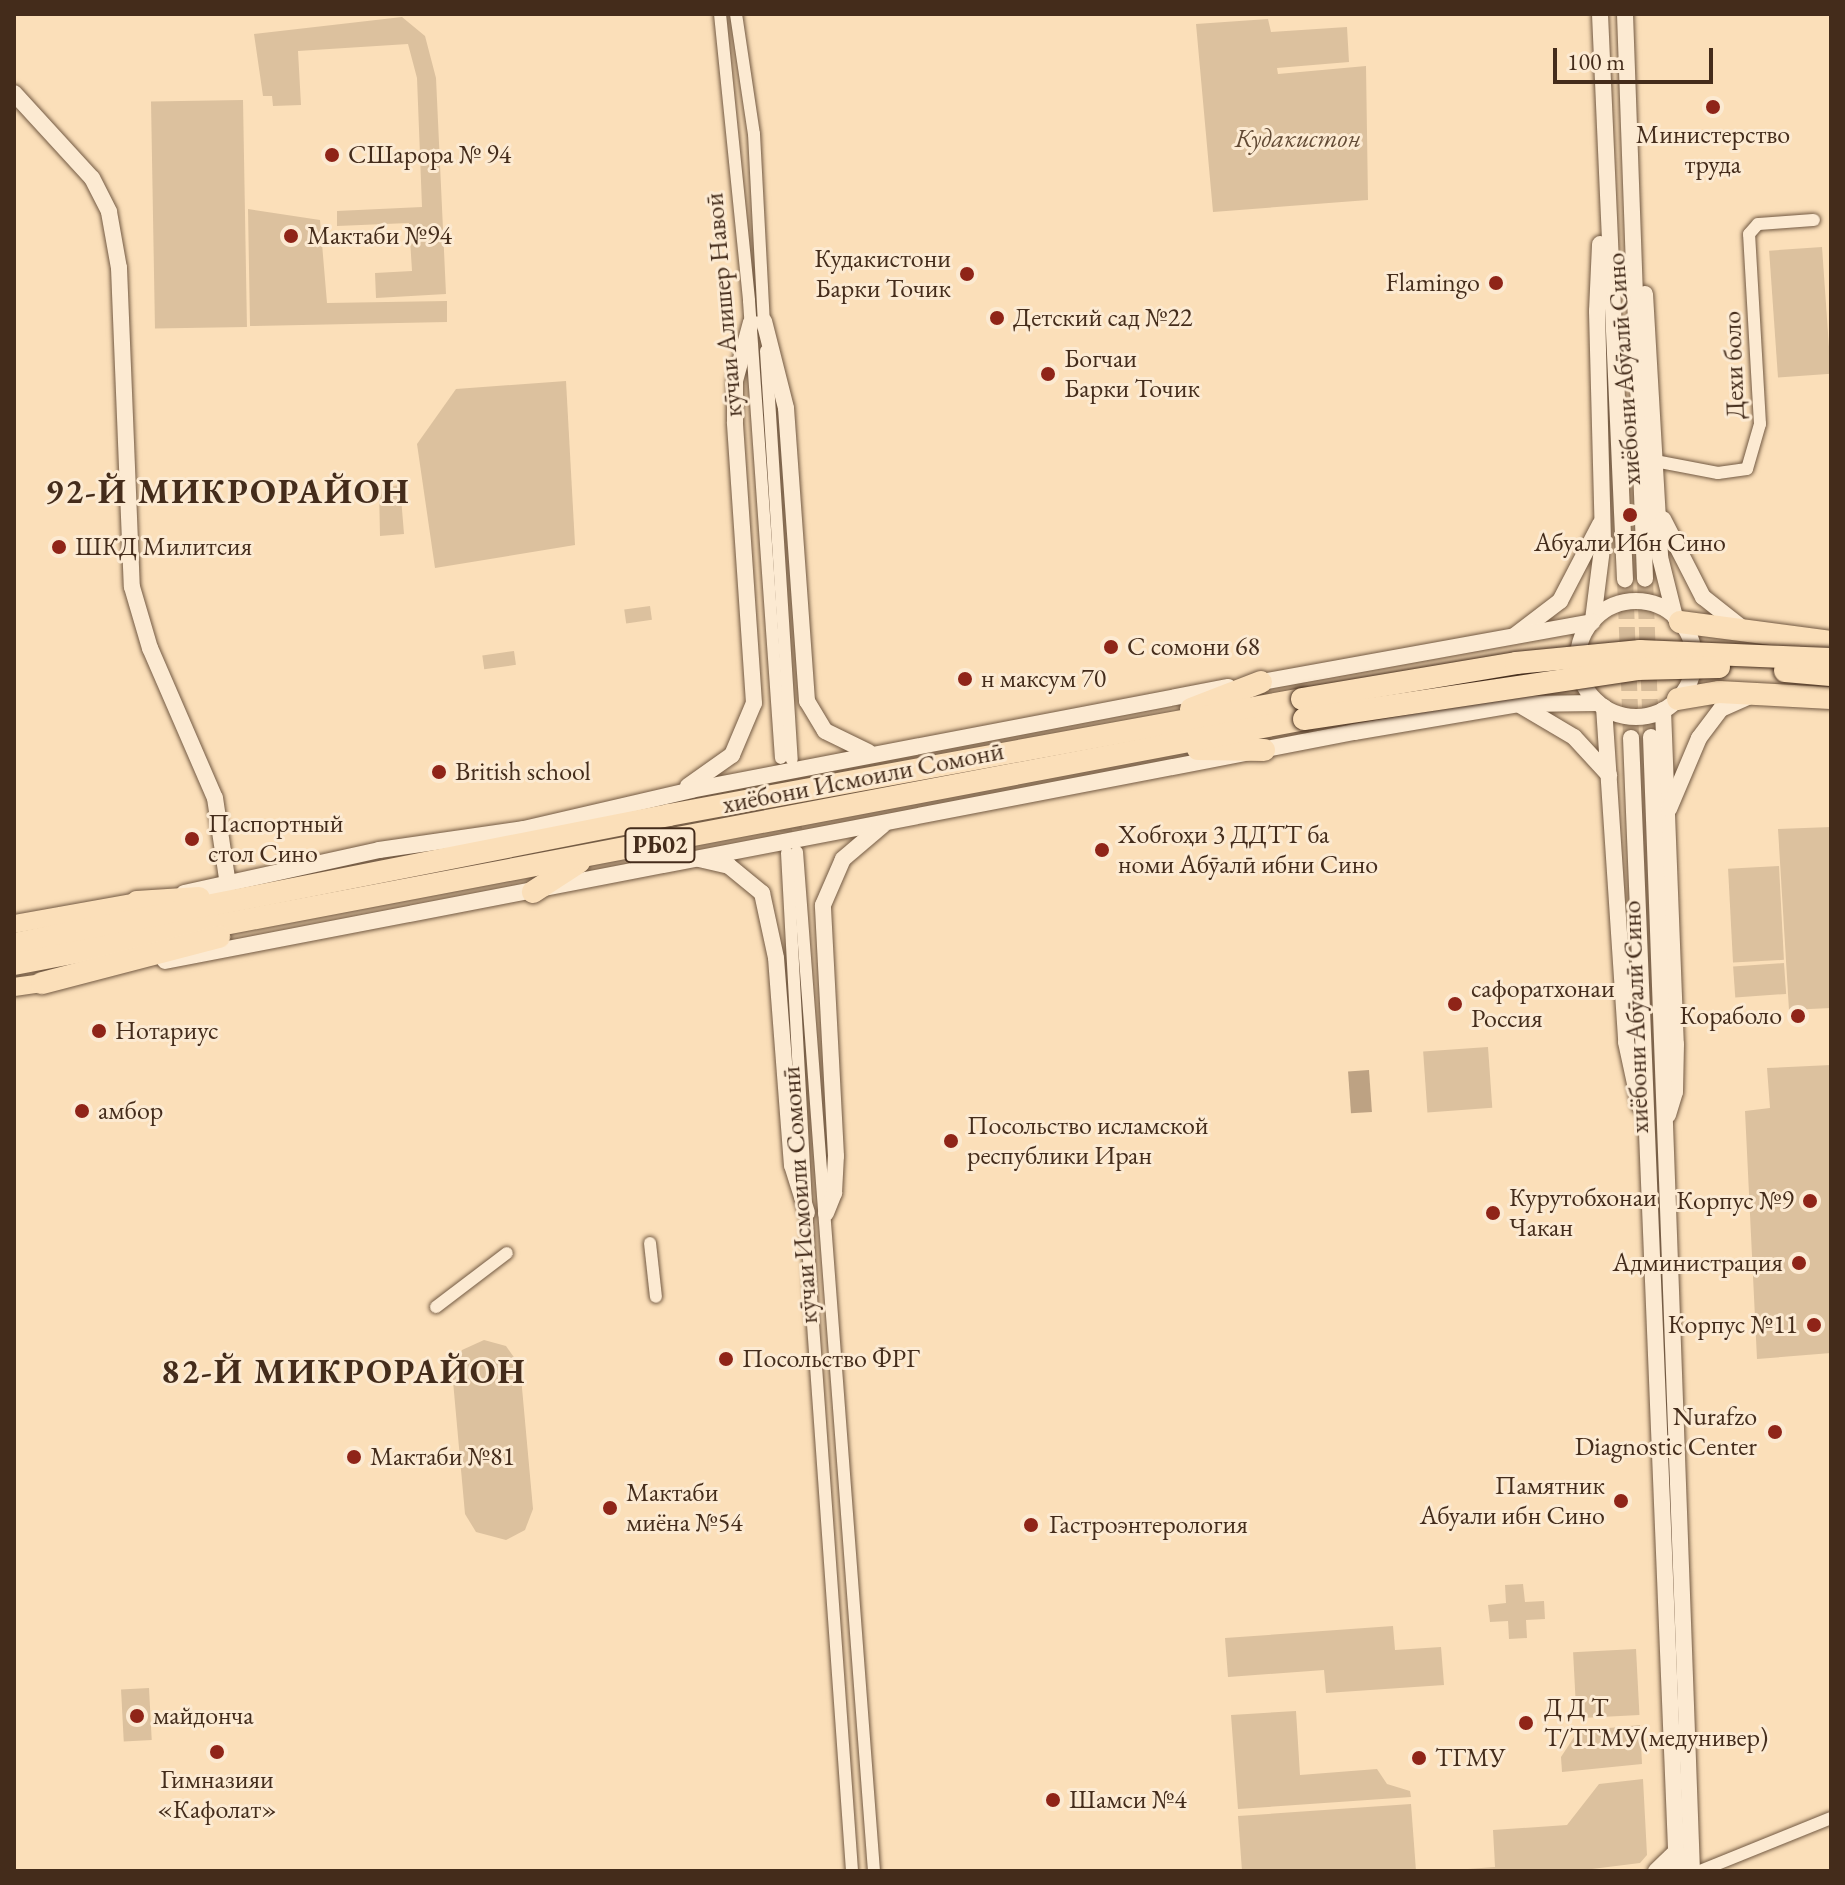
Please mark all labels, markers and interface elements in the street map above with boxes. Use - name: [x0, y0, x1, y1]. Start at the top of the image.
- scale bar: [1557, 32, 1717, 82]
- text: 100 m: [1567, 46, 1625, 77]
- marker: Министерство труда: [1704, 98, 1722, 116]
- place label: Министерство труда: [1636, 119, 1790, 180]
- park label: Кудакистон: [1235, 123, 1361, 155]
- place label: СШарора № 94: [348, 139, 511, 171]
- marker: СШарора № 94: [323, 146, 341, 164]
- street label: кӯчаи Алишер Навоӣ: [699, 192, 749, 418]
- place label: Мактаби №94: [307, 220, 452, 252]
- marker: Мактаби №94: [282, 227, 300, 245]
- place label: Кудакистони Барки Точик: [814, 243, 951, 304]
- street label: хиёбони Абӯалӣ Сино: [1600, 252, 1648, 486]
- marker: Кудакистони Барки Точик: [958, 265, 976, 283]
- place label: Flamingo: [1386, 267, 1480, 299]
- marker: Flamingo: [1487, 274, 1505, 292]
- place label: Детский сад №22: [1013, 302, 1193, 334]
- marker: Детский сад №22: [988, 309, 1006, 327]
- street label: Дехи боло: [1717, 310, 1751, 420]
- place label: Богчаи Барки Точик: [1064, 343, 1200, 404]
- marker: Богчаи Барки Точик: [1039, 365, 1057, 383]
- district label: 92-Й МИКРОРАЙОН: [45, 472, 411, 512]
- marker: Абуали Ибн Сино: [1621, 506, 1639, 524]
- place label: Абуали Ибн Сино: [1534, 527, 1726, 559]
- place label: ШКД Милитсия: [75, 531, 252, 563]
- marker: ШКД Милитсия: [50, 538, 68, 556]
- place label: С сомони 68: [1127, 631, 1260, 663]
- marker: С сомони 68: [1102, 638, 1120, 656]
- place label: н максум 70: [981, 663, 1106, 695]
- marker: н максум 70: [956, 670, 974, 688]
- street label: хиёбони Исмоили Сомонӣ: [720, 735, 1006, 821]
- place label: British school: [455, 756, 591, 788]
- marker: British school: [430, 763, 448, 781]
- place label: Паспортный стол Сино: [208, 808, 343, 870]
- place label: Хобгоҳи 3 ДДТТ ба номи Абӯалӣ ибни Сино: [1118, 819, 1378, 880]
- road number: РБ02: [624, 825, 696, 865]
- marker: Паспортный стол Сино: [183, 830, 201, 848]
- marker: Хобгоҳи 3 ДДТТ ба номи Абӯалӣ ибни Сино: [1093, 841, 1111, 859]
- street label: хиёбони Абӯалӣ Сино: [1616, 900, 1656, 1134]
- place label: сафоратхонаи Россия: [1471, 973, 1615, 1034]
- marker: сафоратхонаи Россия: [1446, 995, 1464, 1013]
- place label: Кораболо: [1680, 1000, 1782, 1032]
- marker: Кораболо: [1789, 1007, 1807, 1025]
- place label: Нотариус: [115, 1015, 219, 1047]
- marker: Нотариус: [90, 1022, 108, 1040]
- street label: кӯчаи Исмоили Сомонӣ: [775, 1065, 825, 1325]
- place label: амбор: [98, 1095, 163, 1127]
- marker: амбор: [73, 1102, 91, 1120]
- place label: Посольство исламской республики Иран: [967, 1110, 1209, 1172]
- marker: Посольство исламской республики Иран: [942, 1132, 960, 1150]
- place label: Курутобхонаи Чакан: [1509, 1182, 1657, 1244]
- place label: Корпус №9: [1676, 1185, 1794, 1217]
- marker: Корпус №9: [1801, 1192, 1819, 1210]
- marker: Курутобхонаи Чакан: [1484, 1204, 1502, 1222]
- place label: Администрация: [1613, 1247, 1783, 1279]
- marker: Администрация: [1790, 1254, 1808, 1272]
- place label: Корпус №11: [1668, 1309, 1798, 1341]
- marker: Корпус №11: [1805, 1316, 1823, 1334]
- place label: Посольство ФРГ: [742, 1343, 920, 1375]
- marker: Посольство ФРГ: [717, 1350, 735, 1368]
- district label: 82-Й МИКРОРАЙОН: [161, 1352, 527, 1392]
- place label: Nurafzo Diagnostic Center: [1575, 1401, 1757, 1462]
- marker: Nurafzo Diagnostic Center: [1764, 1421, 1786, 1443]
- place label: Мактаби №81: [370, 1441, 515, 1473]
- marker: Мактаби №81: [345, 1448, 363, 1466]
- place label: Памятник Абуали ибн Сино: [1420, 1470, 1605, 1532]
- place label: Мактаби миёна №54: [626, 1477, 743, 1538]
- marker: Памятник Абуали ибн Сино: [1612, 1492, 1630, 1510]
- marker: Мактаби миёна №54: [601, 1499, 619, 1517]
- place label: Гастроэнтерология: [1049, 1509, 1248, 1541]
- marker: Гастроэнтерология: [1020, 1514, 1042, 1536]
- place label: Д Д Т Т/ТГМУ(медунивер): [1544, 1692, 1768, 1754]
- place label: майдонча: [153, 1700, 254, 1732]
- marker: майдонча: [128, 1707, 146, 1725]
- marker: Д Д Т Т/ТГМУ(медунивер): [1515, 1712, 1537, 1734]
- place label: ТГМУ: [1435, 1742, 1506, 1774]
- marker: Гимназияи «Кафолат»: [208, 1743, 226, 1761]
- marker: ТГМУ: [1410, 1749, 1428, 1767]
- place label: Гимназияи «Кафолат»: [157, 1764, 277, 1826]
- place label: Шамси №4: [1069, 1784, 1187, 1816]
- marker: Шамси №4: [1044, 1791, 1062, 1809]

